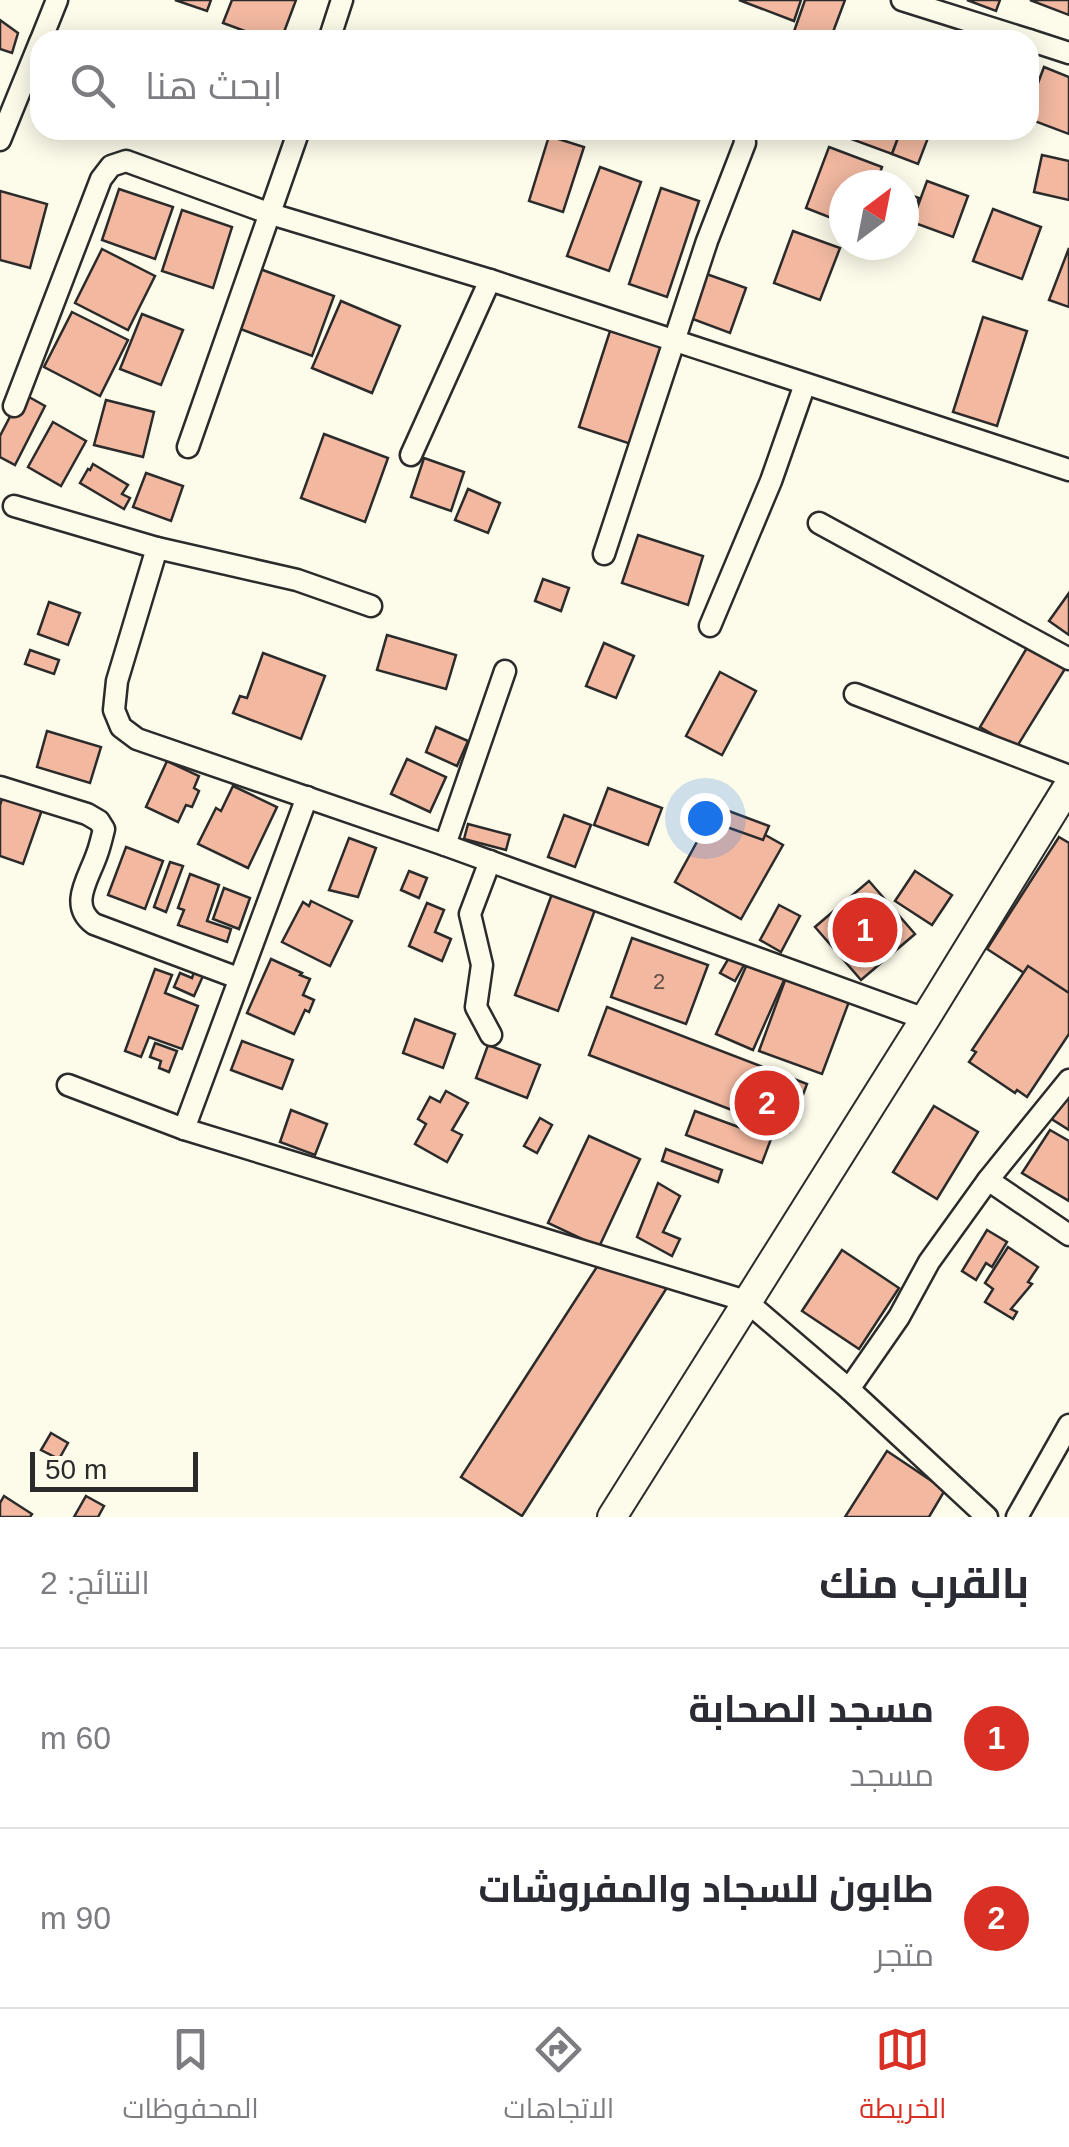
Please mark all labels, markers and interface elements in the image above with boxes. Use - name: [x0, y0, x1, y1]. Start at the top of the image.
- search box: [30, 30, 1039, 140]
- icon: search: [65, 58, 120, 113]
- text: ابحث هنا: [145, 65, 283, 107]
- north arrow: [829, 170, 919, 260]
- your location: [680, 793, 731, 844]
- pin: 1: [832, 892, 898, 968]
- house number: 2: [653, 969, 665, 994]
- pin: 2: [734, 1066, 800, 1140]
- scale bar: [30, 1447, 198, 1492]
- text: 50 m: [45, 1454, 107, 1485]
- text: بالقرب منك: [819, 1560, 1029, 1607]
- text: النتائج: 2: [40, 1565, 150, 1601]
- text: مسجد الصحابة: [688, 1688, 934, 1730]
- text: 60 m: [40, 1720, 111, 1756]
- text: 1: [988, 1720, 1005, 1756]
- text: مسجد: [850, 1757, 934, 1793]
- text: طابون للسجاد والمفروشات: [479, 1868, 934, 1910]
- text: 90 m: [40, 1900, 111, 1936]
- text: 2: [988, 1900, 1005, 1936]
- text: متجر: [875, 1937, 934, 1973]
- tab: المحفوظات: [122, 2022, 259, 2134]
- tab: الاتجاهات: [504, 2022, 614, 2134]
- tab: الخريطة: [859, 2022, 947, 2134]

